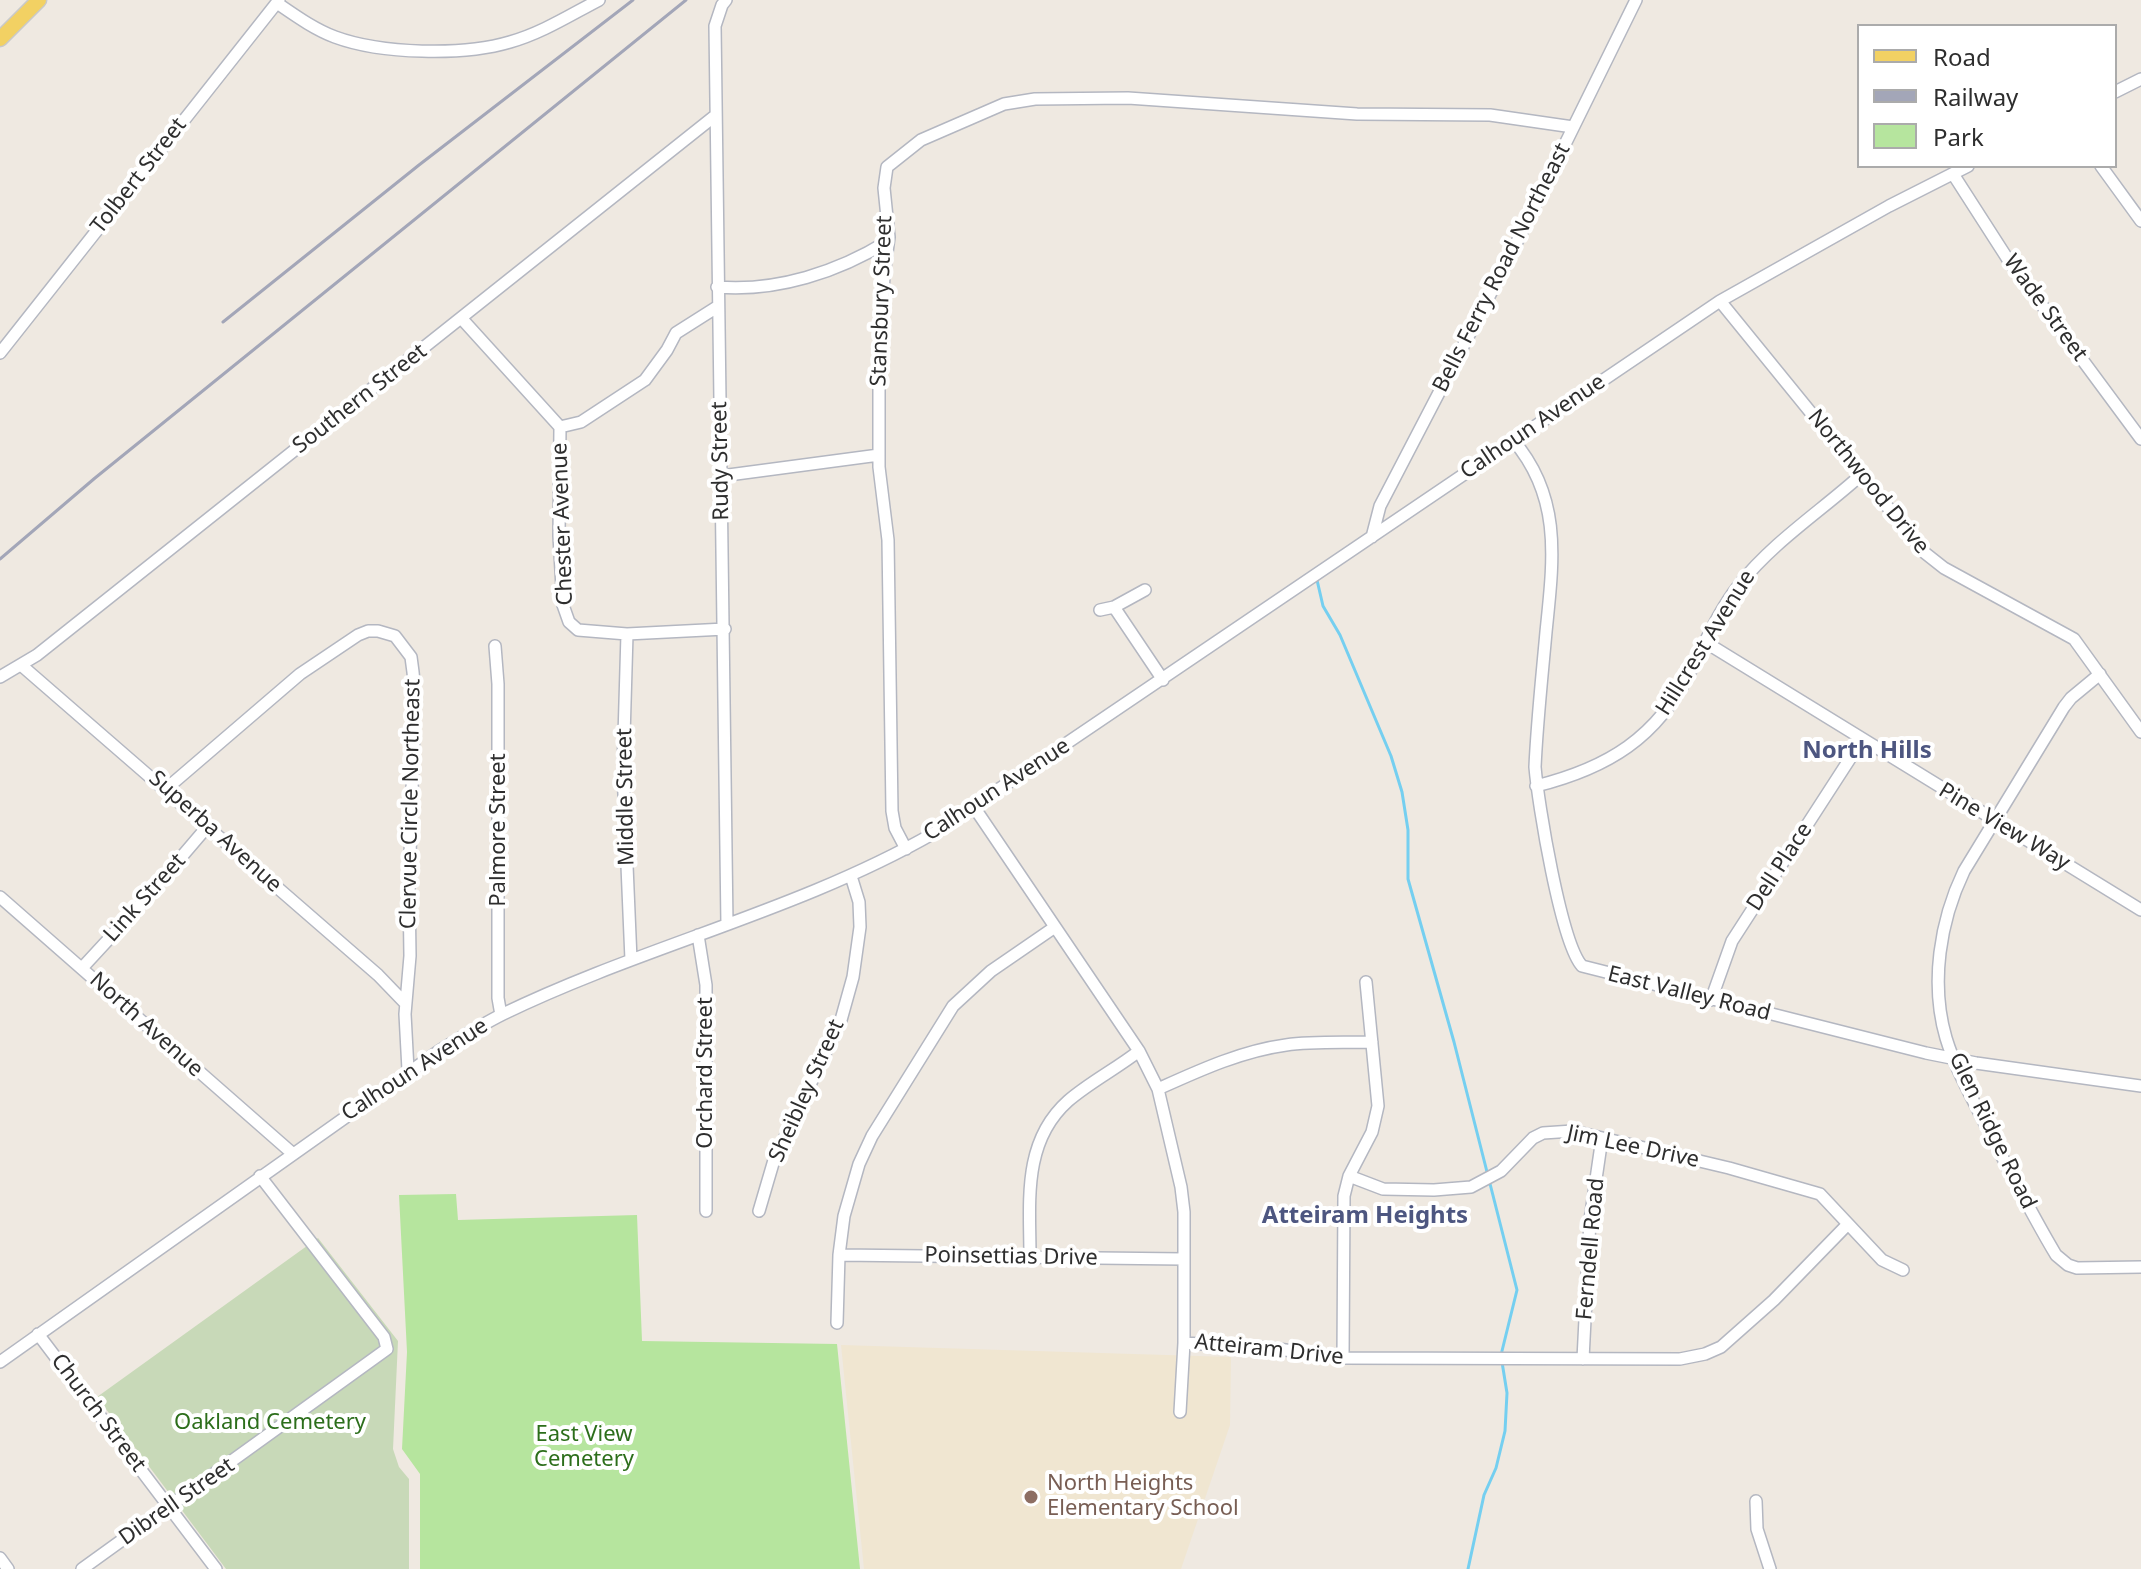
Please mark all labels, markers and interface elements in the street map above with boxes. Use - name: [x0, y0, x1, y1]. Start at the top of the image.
- legend: [1857, 24, 2117, 168]
- text: Road: [1933, 40, 1991, 73]
- text: Railway: [1933, 80, 2018, 113]
- street label: Tolbert Street: [86, 113, 192, 239]
- text: Park: [1933, 120, 1984, 153]
- street label: Bells Ferry Road Northeast: [1428, 139, 1576, 397]
- street label: Stansbury Street: [866, 215, 898, 387]
- street label: Wade Street: [1997, 249, 2093, 367]
- street label: Southern Street: [288, 338, 432, 460]
- street label: Calhoun Avenue: [1456, 369, 1610, 485]
- street label: Rudy Street: [707, 401, 735, 521]
- street label: Northwood Drive: [1802, 404, 1934, 560]
- street label: Chester Avenue: [547, 442, 579, 606]
- street label: Hillcrest Avenue: [1651, 565, 1761, 721]
- street label: Clervue Circle Northeast: [396, 679, 426, 929]
- street label: Middle Street: [612, 728, 640, 866]
- street label: Calhoun Avenue: [919, 733, 1075, 847]
- district label: North Hills: [1802, 737, 1932, 765]
- street label: Palmore Street: [486, 753, 512, 907]
- street label: Superba Avenue: [143, 765, 287, 899]
- street label: Pine View Way: [1934, 778, 2074, 876]
- street label: Dell Place: [1742, 818, 1818, 916]
- street label: Link Street: [98, 848, 192, 948]
- street label: East Valley Road: [1605, 961, 1773, 1027]
- street label: North Avenue: [84, 967, 208, 1083]
- street label: Orchard Street: [693, 997, 719, 1149]
- street label: Calhoun Avenue: [337, 1013, 493, 1127]
- street label: Sheibley Street: [764, 1016, 850, 1166]
- street label: Glen Ridge Road: [1943, 1048, 2041, 1214]
- street label: Jim Lee Drive: [1565, 1120, 1701, 1174]
- street label: Ferndell Road: [1572, 1177, 1610, 1321]
- district label: Atteiram Heights: [1262, 1202, 1468, 1230]
- street label: Poinsettias Drive: [924, 1242, 1098, 1272]
- street label: Atteiram Drive: [1193, 1329, 1345, 1371]
- street label: Church Street: [45, 1349, 151, 1477]
- park label: Oakland Cemetery: [174, 1410, 366, 1436]
- park label: East View Cemetery: [534, 1422, 634, 1474]
- street label: Dibrell Street: [114, 1453, 240, 1551]
- place label: North Heights Elementary School: [1047, 1471, 1239, 1522]
- marker: North Heights Elementary School: [1022, 1488, 1040, 1506]

